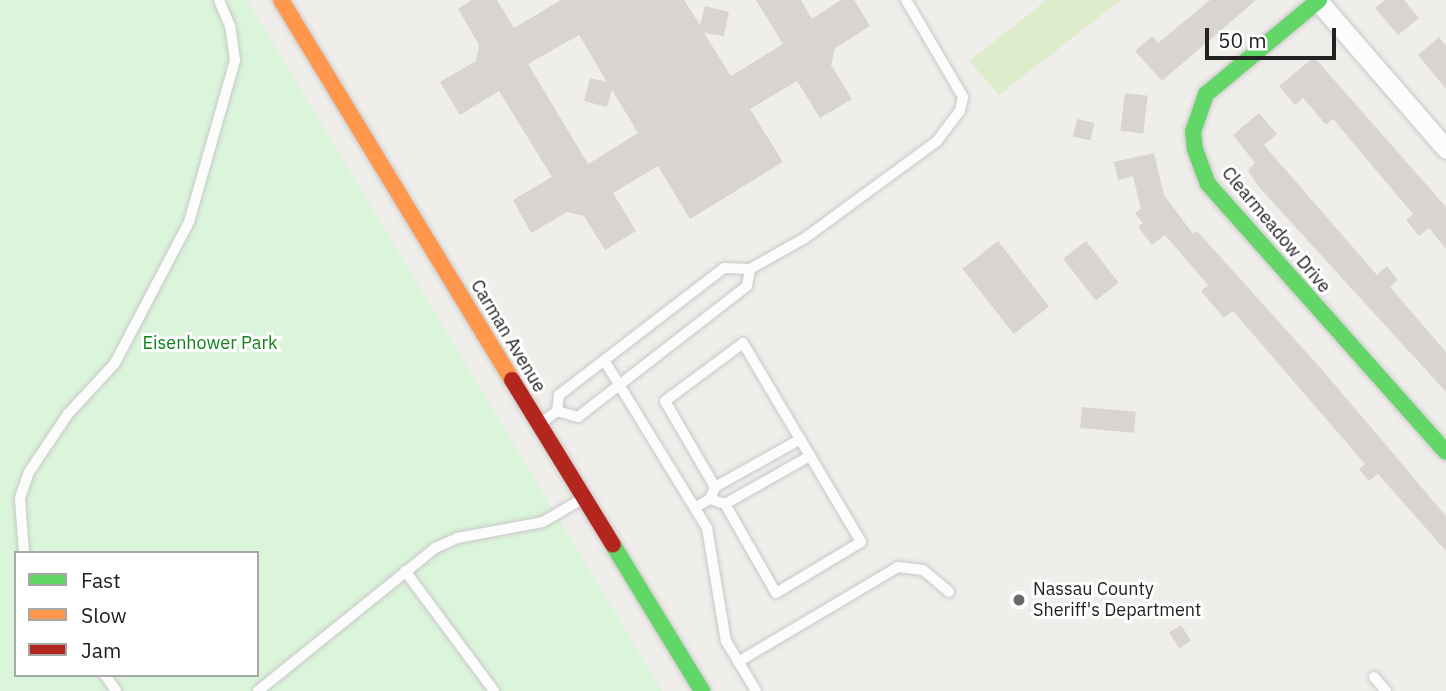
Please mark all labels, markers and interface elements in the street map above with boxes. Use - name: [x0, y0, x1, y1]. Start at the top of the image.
- scale bar: [1208, 14, 1339, 58]
- text: 50 m: [1218, 26, 1267, 54]
- street label: Clearmeadow Drive: [1217, 163, 1335, 297]
- street label: Carman Avenue: [466, 276, 550, 396]
- park label: Eisenhower Park: [143, 332, 277, 354]
- legend: [14, 551, 259, 677]
- text: Fast: [81, 566, 121, 594]
- place label: Nassau County Sheriff's Department: [1033, 579, 1201, 622]
- marker: Nassau County Sheriff's Department: [1011, 592, 1027, 608]
- text: Slow: [81, 601, 127, 629]
- text: Jam: [81, 636, 121, 664]

